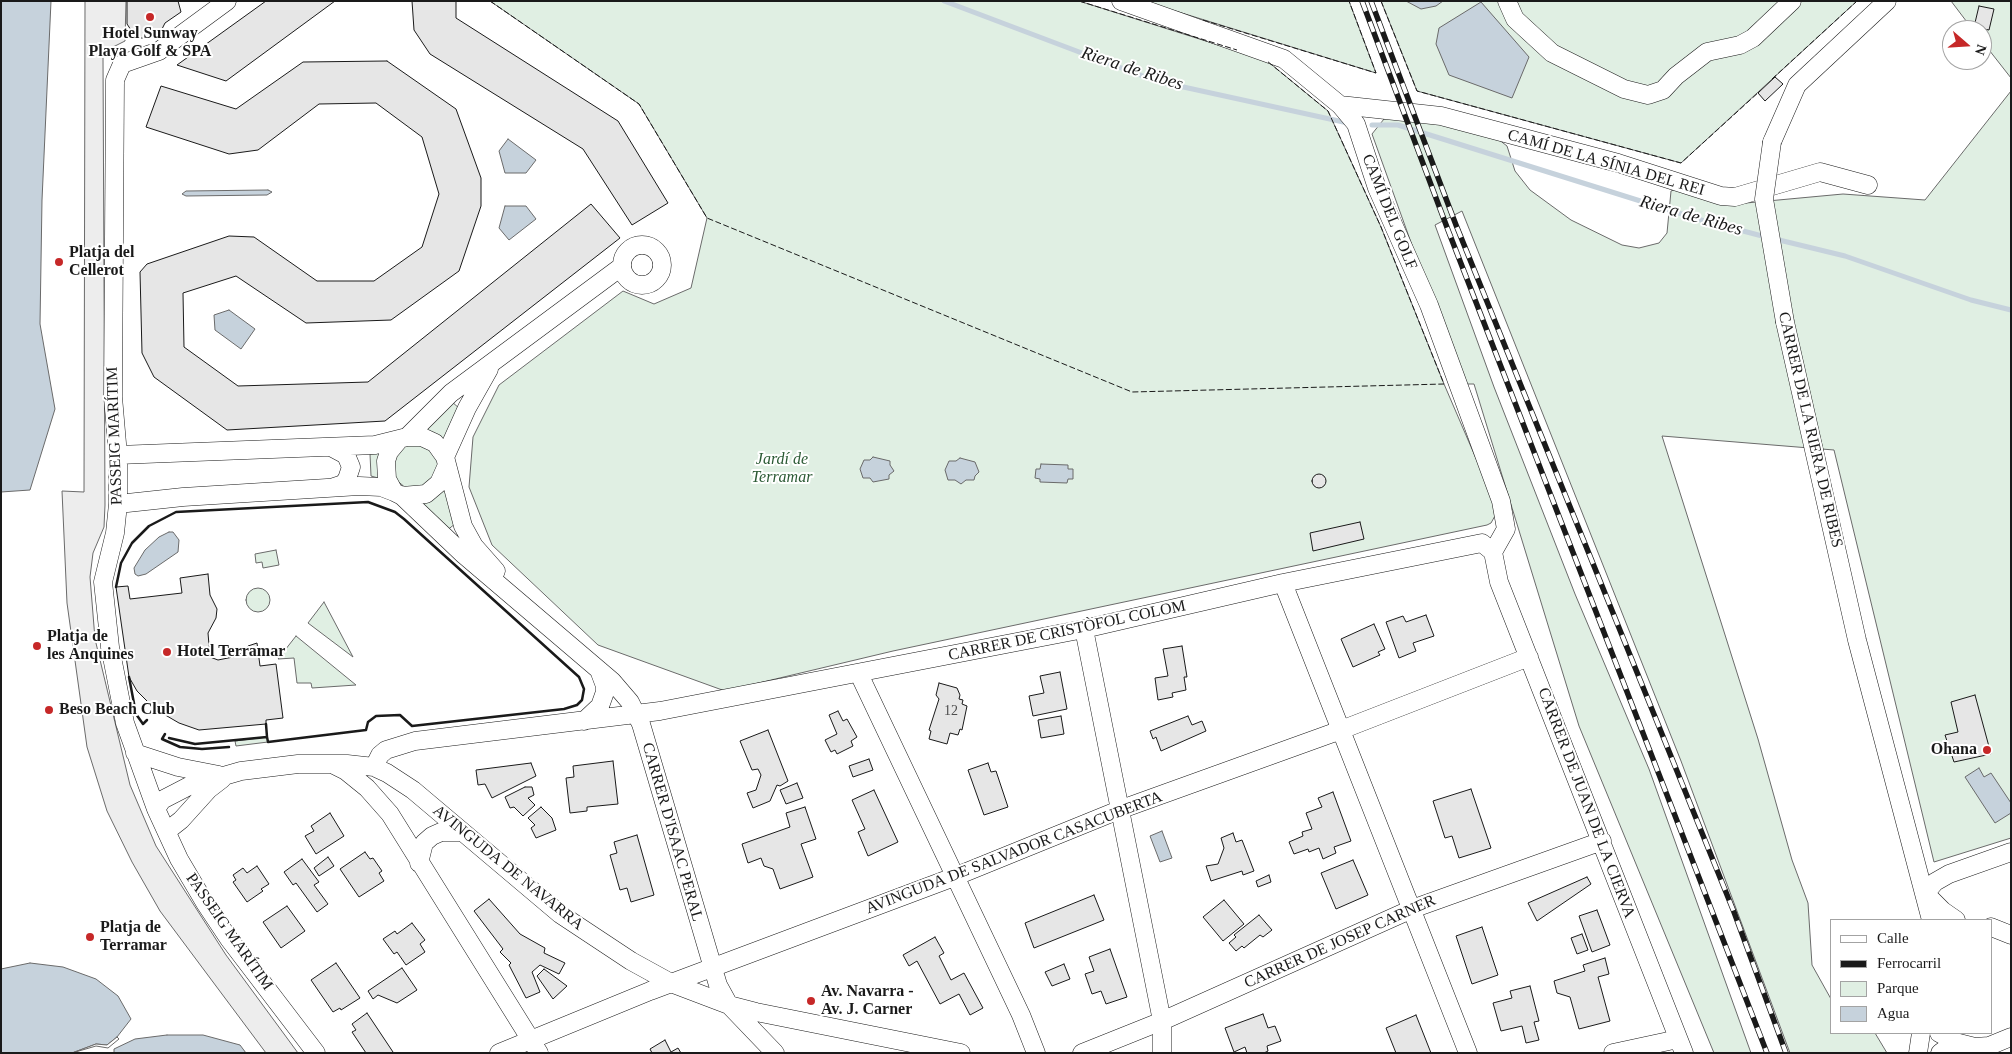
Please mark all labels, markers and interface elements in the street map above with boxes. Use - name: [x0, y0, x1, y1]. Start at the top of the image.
- marker: Hotel Sunway Playa Golf & SPA: [144, 11, 156, 23]
- north arrow: [1942, 20, 1992, 70]
- place label: Hotel Sunway Playa Golf & SPA: [89, 24, 211, 62]
- water label: Riera de Ribes: [1078, 42, 1186, 96]
- text: N: [1972, 42, 1989, 57]
- street label: CAMÍ DE LA SÍNIA DEL REI: [1505, 126, 1707, 200]
- street label: CAMÍ DEL GOLF: [1357, 152, 1421, 272]
- water label: Riera de Ribes: [1637, 191, 1745, 241]
- place label: Platja del Cellerot: [69, 243, 134, 281]
- marker: Platja del Cellerot: [53, 256, 65, 268]
- street label: CARRER DE LA RIERA DE RIBES: [1774, 310, 1846, 550]
- street label: PASSEIG MARÍTIM: [103, 366, 127, 506]
- park label: Jardí de Terramar: [752, 450, 812, 488]
- street label: CARRER DE CRISTÒFOL COLOM: [947, 596, 1187, 666]
- place label: Platja de les Anquines: [47, 627, 134, 665]
- marker: Platja de les Anquines: [31, 640, 43, 652]
- place label: Hotel Terramar: [177, 642, 285, 662]
- marker: Hotel Terramar: [161, 646, 173, 658]
- street label: CARRER DE JUAN DE LA CIERVA: [1533, 685, 1639, 921]
- place label: Beso Beach Club: [59, 700, 175, 720]
- house number: 12: [944, 703, 958, 719]
- marker: Beso Beach Club: [43, 704, 55, 716]
- street label: CARRER D'ISAAC PERAL: [637, 740, 707, 924]
- place label: Ohana: [1931, 740, 1977, 760]
- marker: Ohana: [1981, 744, 1993, 756]
- street label: AVINGUDA DE SALVADOR CASACUBERTA: [863, 787, 1165, 919]
- street label: AVINGUDA DE NAVARRA: [429, 801, 587, 935]
- street label: PASSEIG MARÍTIM: [181, 870, 277, 994]
- street label: CARRER DE JOSEP CARNER: [1241, 891, 1439, 993]
- place label: Platja de Terramar: [100, 918, 167, 956]
- legend: [1830, 919, 1992, 1034]
- text: Calle: [1877, 930, 1909, 946]
- marker: Platja de Terramar: [84, 931, 96, 943]
- text: Ferrocarril: [1877, 955, 1941, 971]
- text: Parque: [1877, 980, 1919, 996]
- place label: Av. Navarra - Av. J. Carner: [821, 982, 914, 1020]
- marker: Av. Navarra - Av. J. Carner: [805, 995, 817, 1007]
- text: Agua: [1877, 1005, 1910, 1021]

